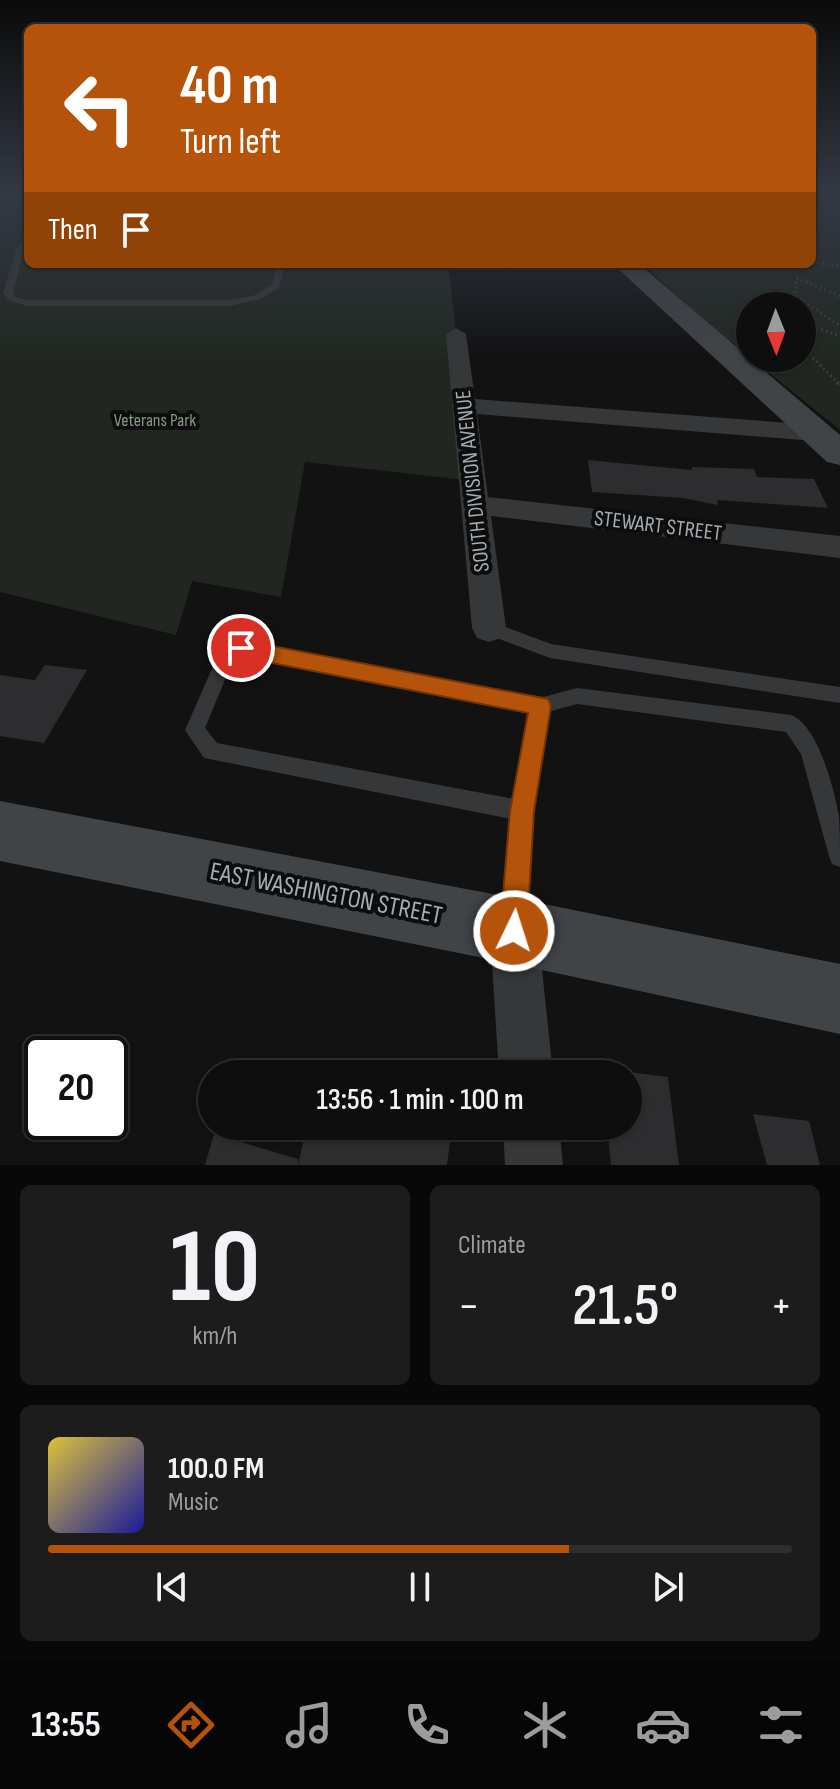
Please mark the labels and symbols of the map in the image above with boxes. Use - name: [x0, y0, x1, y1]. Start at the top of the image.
- north arrow: [736, 292, 816, 372]
- street label: SOUTH DIVISION AVENUE: [450, 389, 496, 573]
- park label: Veterans Park: [114, 410, 196, 431]
- street label: STEWART STREET: [593, 505, 723, 547]
- pin: [207, 614, 275, 682]
- street label: EAST WASHINGTON STREET: [207, 856, 445, 932]
- position arrow: [472, 889, 556, 973]
- speed limit sign: 20: [24, 1036, 128, 1140]

